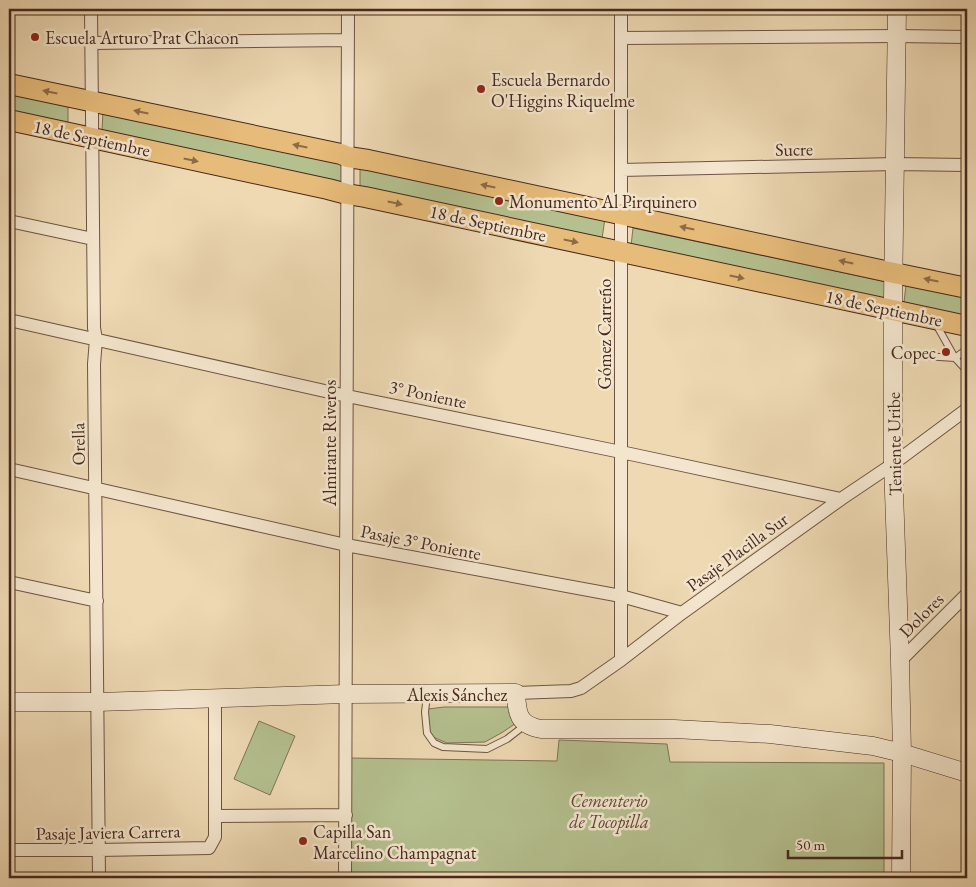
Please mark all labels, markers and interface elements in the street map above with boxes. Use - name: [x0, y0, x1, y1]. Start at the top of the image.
- place label: Escuela Arturo Prat Chacon: [45, 26, 240, 49]
- marker: Escuela Arturo Prat Chacon: [29, 31, 41, 43]
- place label: Escuela Bernardo O'Higgins Riquelme: [491, 68, 635, 112]
- marker: Escuela Bernardo O'Higgins Riquelme: [475, 83, 487, 95]
- one-way arrow: [42, 88, 58, 96]
- one-way arrow: [134, 108, 149, 116]
- street label: 18 de Septiembre: [32, 114, 152, 162]
- street label: Sucre: [775, 137, 813, 161]
- one-way arrow: [293, 142, 308, 150]
- one-way arrow: [184, 156, 200, 164]
- one-way arrow: [480, 182, 495, 190]
- place label: Monumento Al Pirquinero: [509, 190, 697, 213]
- marker: Monumento Al Pirquinero: [493, 195, 505, 207]
- one-way arrow: [388, 199, 403, 207]
- street label: 18 de Septiembre: [428, 199, 548, 247]
- one-way arrow: [679, 224, 695, 232]
- one-way arrow: [564, 237, 579, 245]
- one-way arrow: [839, 258, 854, 266]
- one-way arrow: [730, 273, 746, 281]
- one-way arrow: [922, 276, 938, 284]
- street label: Gómez Carreño: [593, 278, 616, 389]
- street label: 18 de Septiembre: [824, 284, 944, 332]
- place label: Copec: [891, 341, 936, 364]
- marker: Copec: [940, 346, 952, 358]
- street label: 3° Poniente: [387, 375, 469, 413]
- street label: Almirante Riveros: [318, 380, 341, 507]
- street label: Teniente Uribe: [882, 392, 906, 496]
- street label: Orella: [66, 422, 90, 465]
- street label: Pasaje Placilla Sur: [682, 507, 792, 597]
- street label: Pasaje 3° Poniente: [359, 519, 483, 565]
- street label: Dolores: [894, 588, 948, 642]
- street label: Alexis Sánchez: [406, 683, 507, 706]
- park label: Cementerio de Tocopilla: [569, 789, 649, 834]
- street label: Pasaje Javiera Carrera: [35, 819, 181, 845]
- place label: Capilla San Marcelino Champagnat: [313, 820, 477, 864]
- scale bar: [788, 827, 902, 859]
- marker: Capilla San Marcelino Champagnat: [297, 835, 309, 847]
- text: 50 m: [796, 835, 825, 854]

